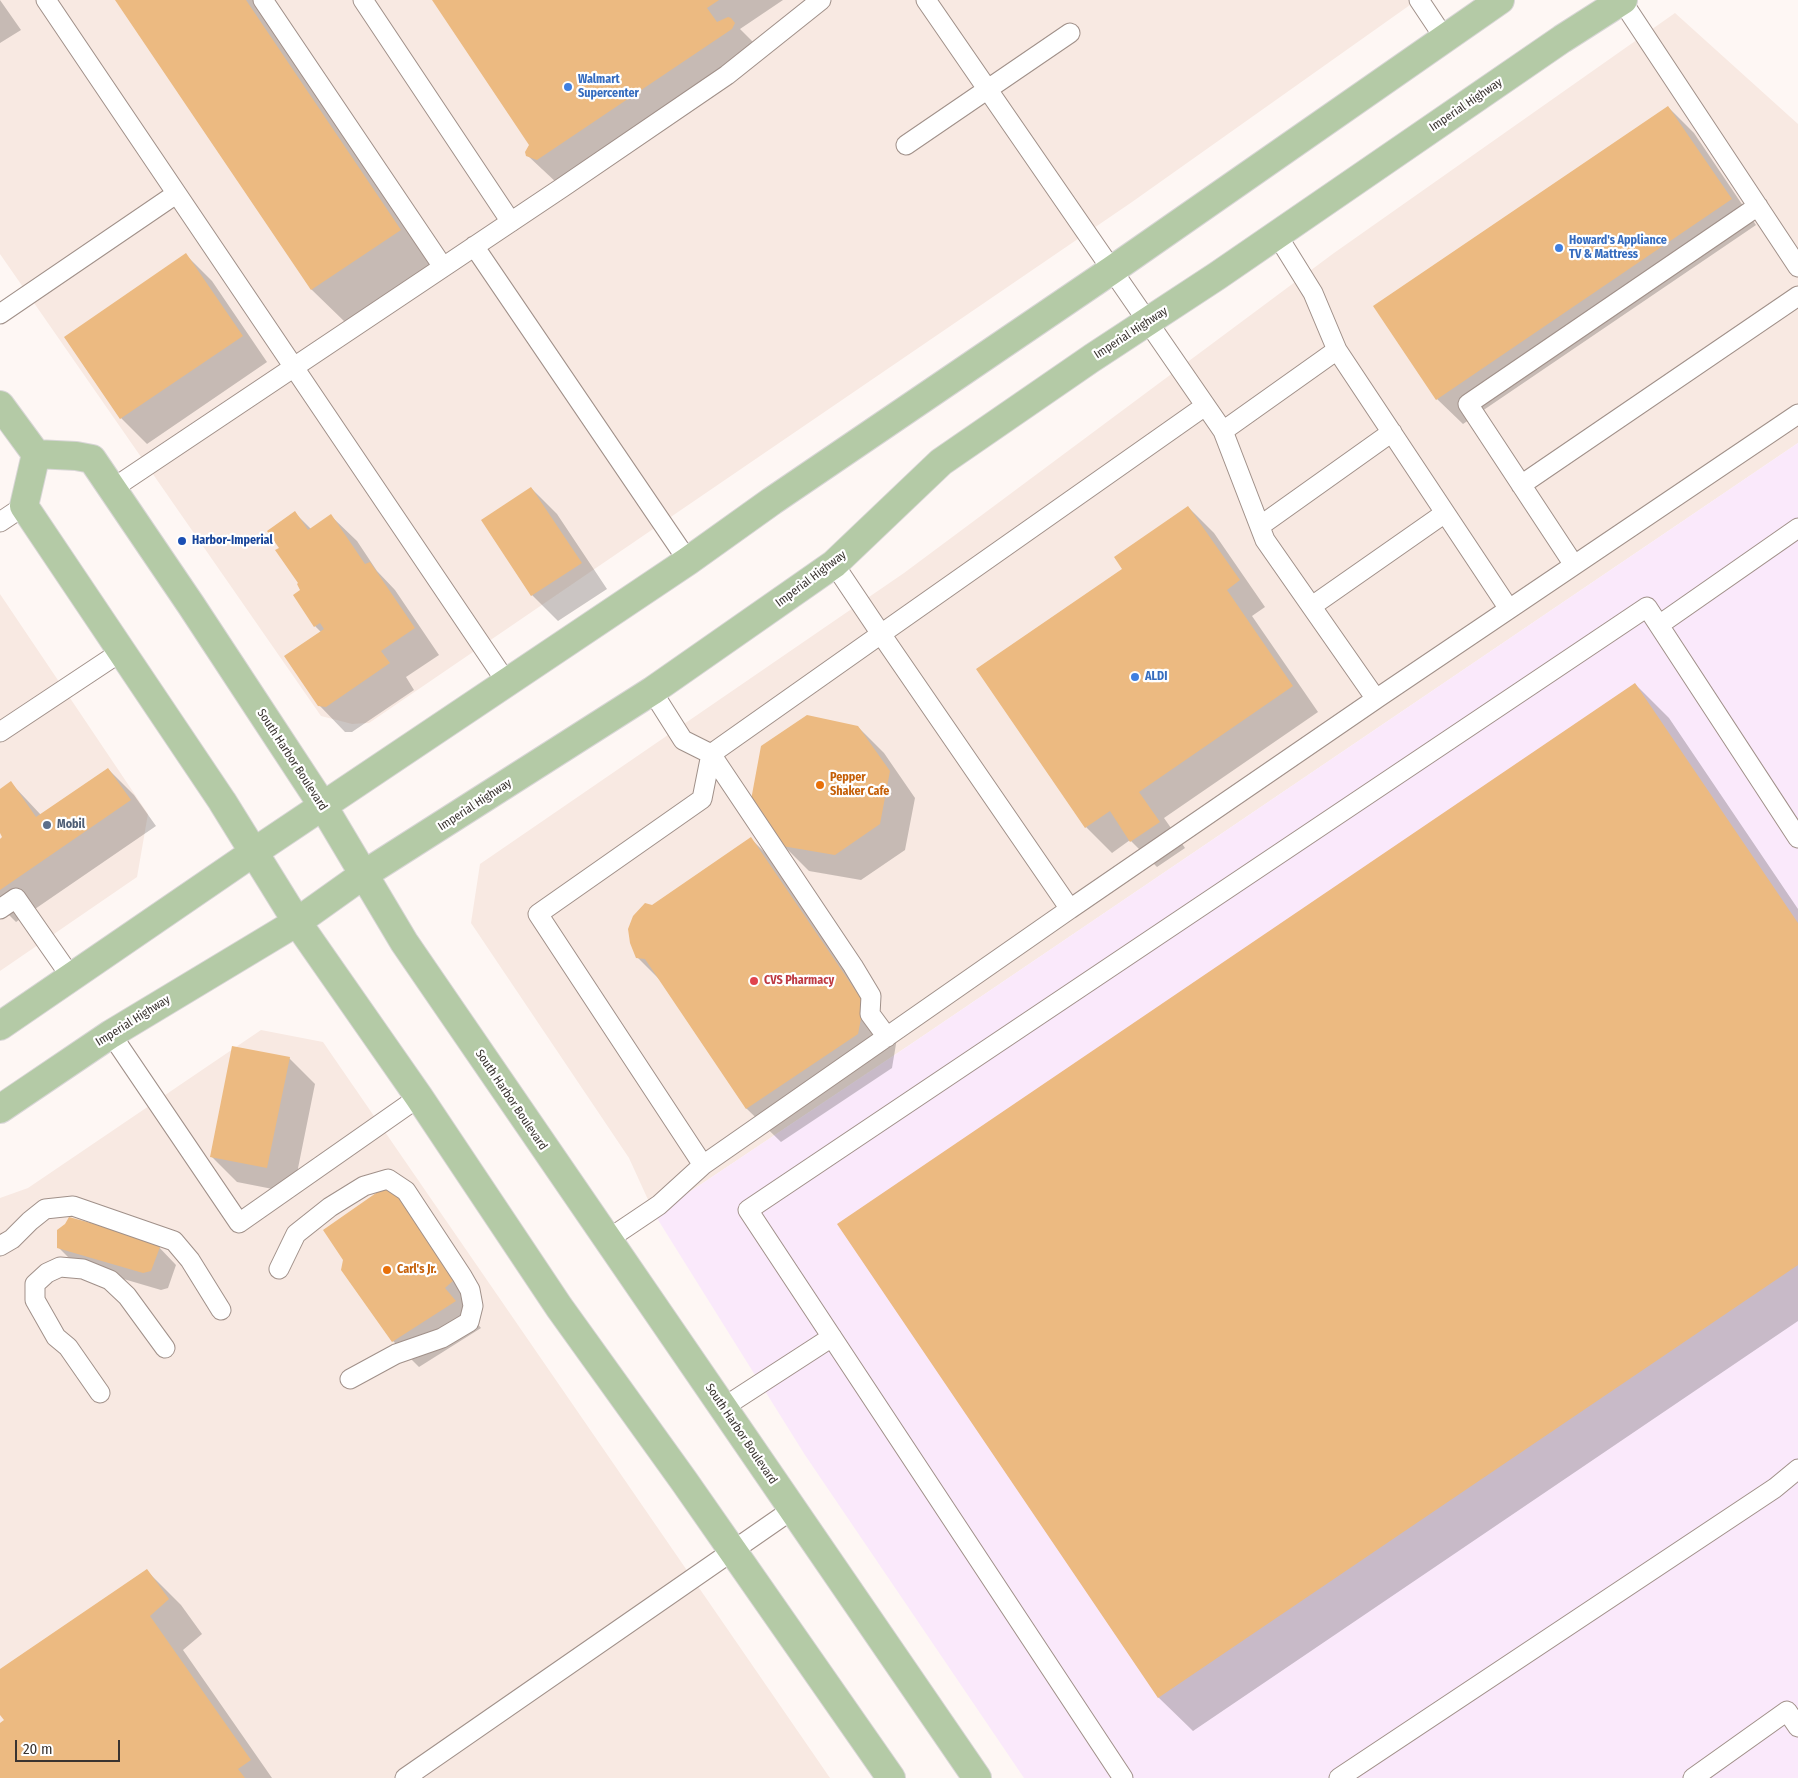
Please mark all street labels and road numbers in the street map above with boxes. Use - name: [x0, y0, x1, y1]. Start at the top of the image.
- street label: Imperial Highway: [1427, 75, 1505, 135]
- street label: Imperial Highway: [1092, 304, 1170, 362]
- street label: Imperial Highway: [773, 548, 849, 610]
- street label: South Harbor Boulevard: [254, 707, 330, 813]
- street label: Imperial Highway: [436, 776, 514, 834]
- street label: Imperial Highway: [93, 992, 173, 1050]
- street label: South Harbor Boulevard: [472, 1047, 550, 1153]
- street label: South Harbor Boulevard: [702, 1381, 780, 1487]

